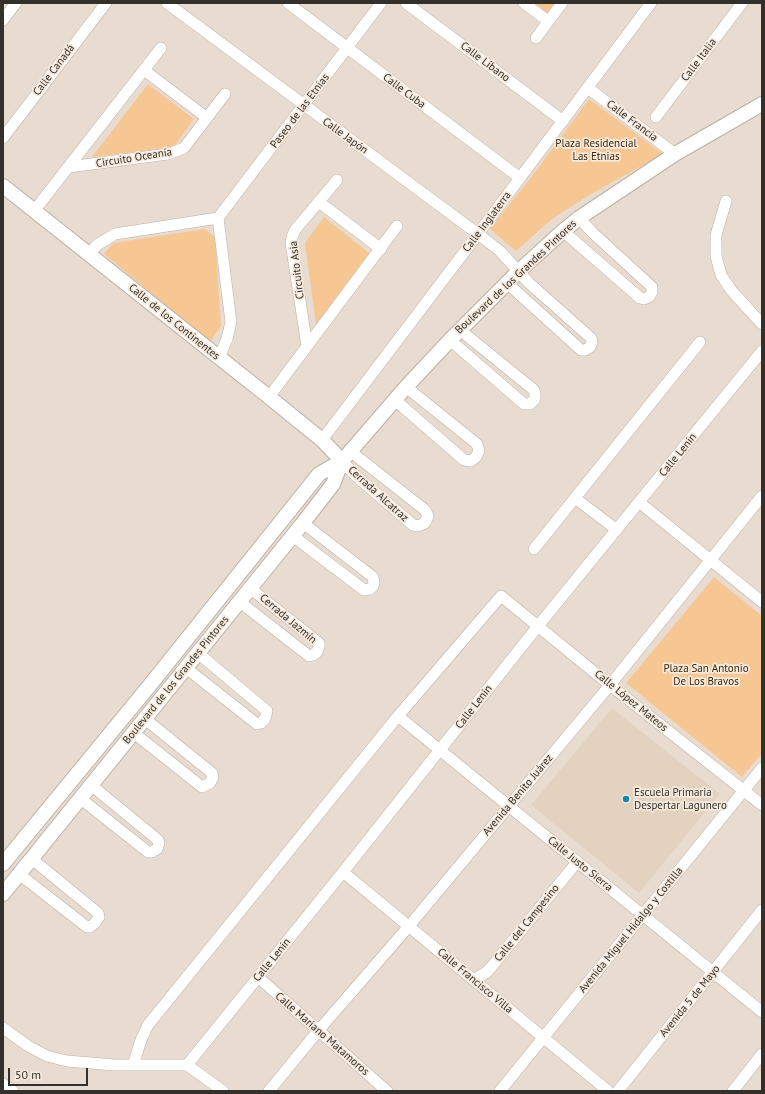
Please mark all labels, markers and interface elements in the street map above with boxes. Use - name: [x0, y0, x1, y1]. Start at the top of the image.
- street label: Calle Italia: [679, 36, 719, 84]
- street label: Calle Líbano: [458, 39, 512, 85]
- street label: Calle Canadá: [30, 42, 78, 98]
- street label: Paseo de las Etnias: [268, 71, 332, 151]
- street label: Calle Cuba: [380, 71, 428, 111]
- street label: Calle Francia: [604, 97, 660, 145]
- street label: Calle Japón: [320, 115, 370, 157]
- park label: Plaza Residencial Las Etnias: [555, 137, 637, 163]
- street label: Circuito Oceanía: [95, 145, 173, 171]
- street label: Calle Inglaterra: [460, 189, 514, 255]
- street label: Boulevard de los Grandes Pintores: [453, 217, 579, 337]
- street label: Circuito Asia: [287, 240, 307, 300]
- street label: Calle de los Continentes: [126, 281, 222, 363]
- street label: Calle Lenin: [656, 431, 700, 479]
- street label: Cerrada Alcatraz: [345, 463, 411, 525]
- street label: Cerrada Jazmín: [257, 591, 319, 647]
- street label: Boulevard de los Grandes Pintores: [120, 613, 232, 747]
- park label: Plaza San Antonio De Los Bravos: [663, 662, 749, 688]
- street label: Calle López Mateos: [592, 667, 670, 735]
- street label: Calle Lenin: [453, 682, 495, 732]
- street label: Avenida Benito Juárez: [480, 752, 556, 838]
- place label: Escuela Primaria Despertar Lagunero: [634, 786, 727, 812]
- marker: Escuela Primaria Despertar Lagunero: [621, 794, 631, 804]
- street label: Calle Justo Sierra: [545, 834, 615, 894]
- street label: Avenida Miguel Hidalgo y Costilla: [576, 864, 686, 996]
- street label: Calle del Campesino: [492, 882, 562, 964]
- street label: Calle Lenin: [250, 936, 294, 984]
- street label: Calle Francisco Villa: [435, 946, 515, 1016]
- street label: Avenida 5 de Mayo: [657, 962, 723, 1040]
- street label: Calle Mariano Matamoros: [272, 990, 372, 1078]
- scale bar: [10, 1060, 90, 1086]
- text: 50 m: [15, 1067, 41, 1082]

